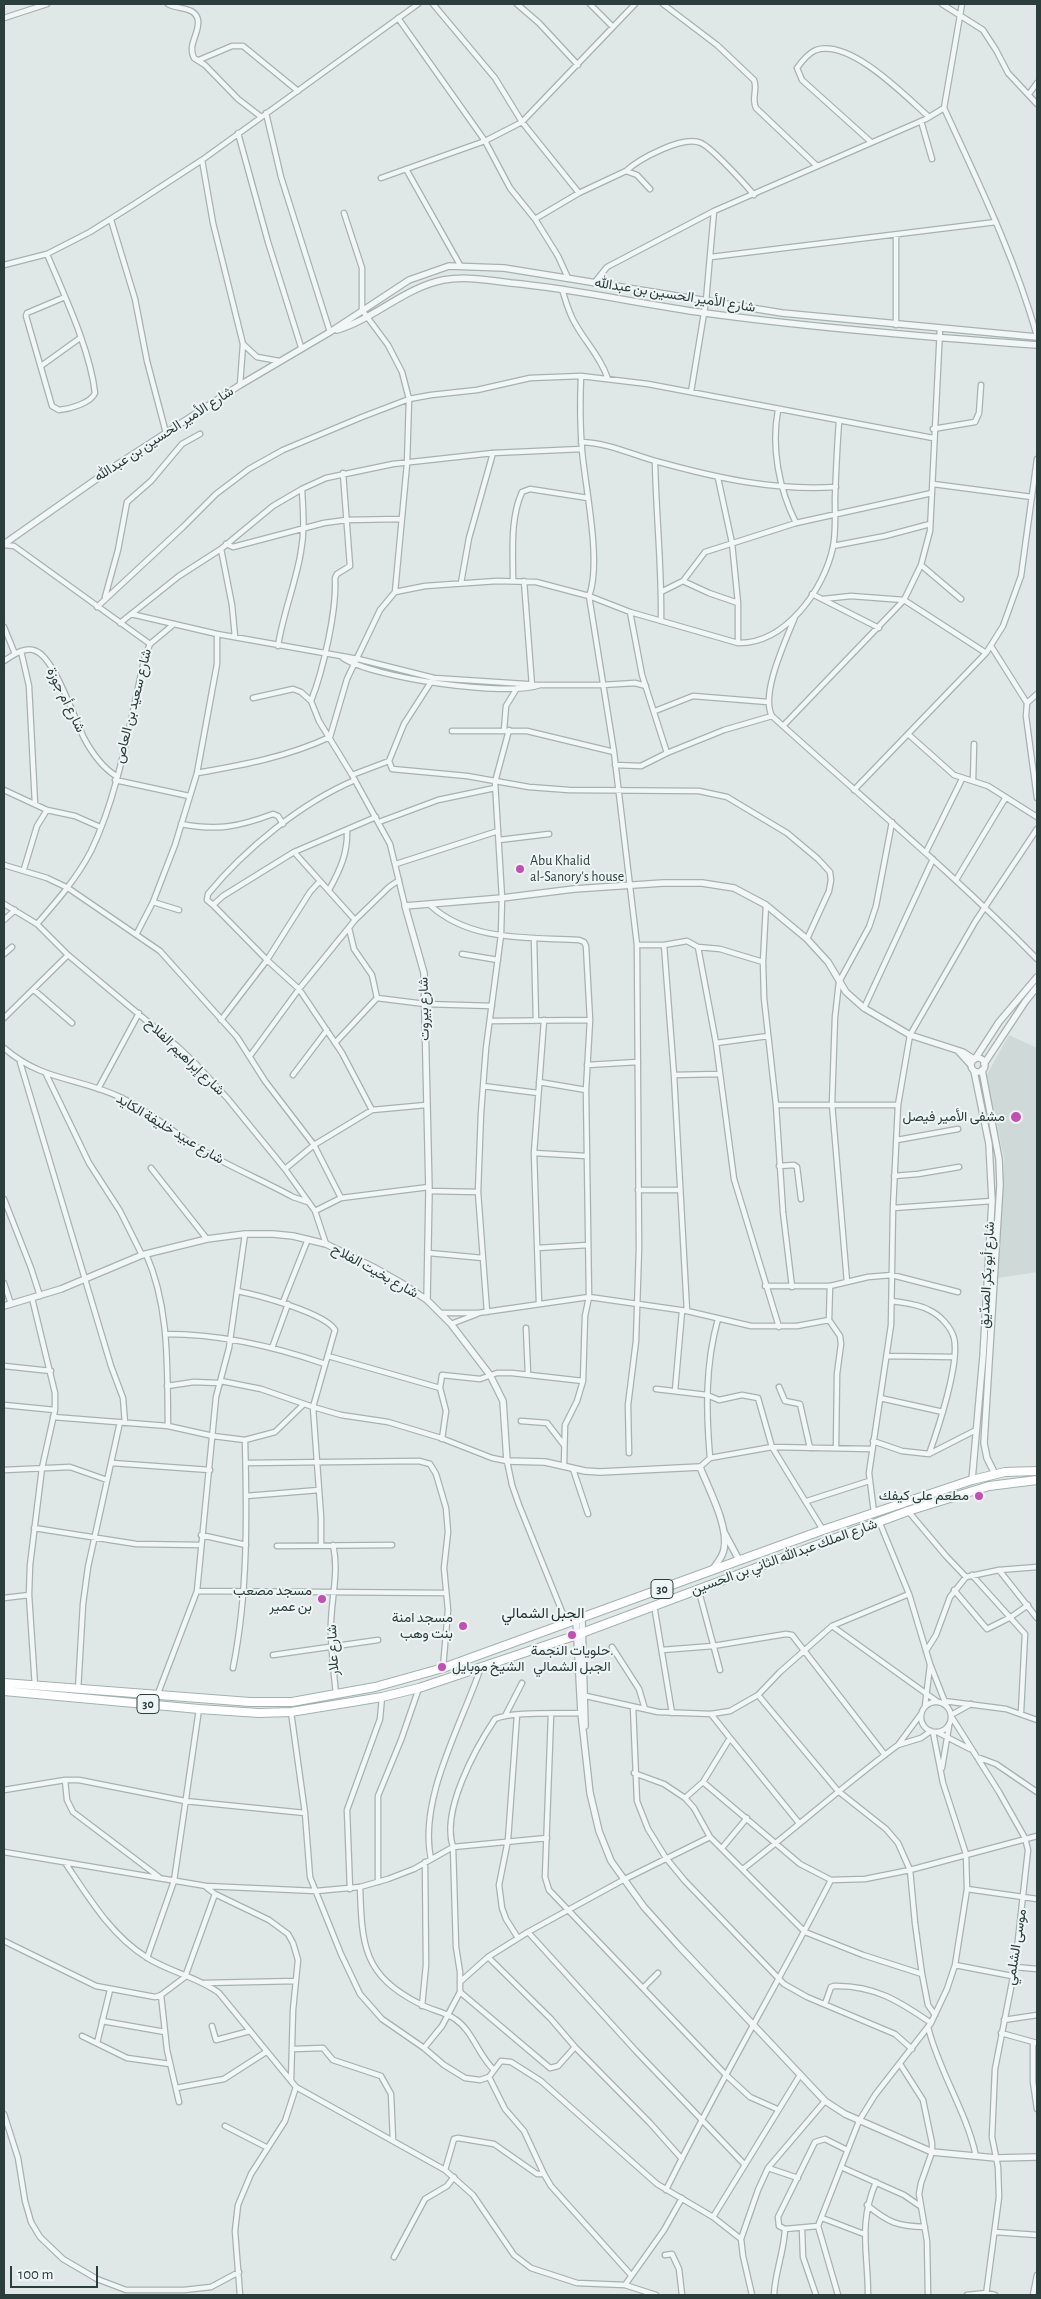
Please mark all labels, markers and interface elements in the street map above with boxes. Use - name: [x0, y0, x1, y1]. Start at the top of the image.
- street label: شارع الأمير الحسين بن عبدالله: [593, 274, 757, 316]
- street label: شارع الأمير الحسين بن عبدالله: [91, 383, 237, 485]
- street label: شارع سعيد بن العاص: [111, 647, 155, 765]
- street label: شارع أم جوزة: [43, 665, 89, 735]
- place label: Abu Khalid al-Sanory's house: [530, 853, 624, 886]
- marker: Abu Khalid al-Sanory's house: [514, 863, 526, 875]
- street label: شارع بيروت: [415, 977, 433, 1041]
- street label: شارع إبراهيم الفلاح: [142, 1015, 228, 1099]
- street label: شارع عبيد خليفة الكايد: [113, 1090, 227, 1168]
- place label: مشفى الأمير فيصل: [903, 1109, 1005, 1125]
- marker: مشفى الأمير فيصل: [1009, 1110, 1023, 1124]
- street label: شارع أبو بكر الصدّيق: [976, 1221, 998, 1329]
- street label: شارع بخيت الفلاح: [329, 1240, 421, 1302]
- place label: مطعم على كيفك: [879, 1488, 969, 1504]
- marker: مطعم على كيفك: [973, 1490, 985, 1502]
- street label: شارع الملك عبدالله الثاني بن الحسين: [688, 1515, 880, 1599]
- road number: 30: [651, 1580, 673, 1598]
- place label: مسجد مصعب بن عمير: [233, 1583, 312, 1615]
- marker: مسجد مصعب بن عمير: [316, 1593, 328, 1605]
- district label: الجبل الشمالي: [502, 1604, 584, 1622]
- place label: مسجد امنة بنت وهب: [392, 1610, 453, 1642]
- marker: مسجد امنة بنت وهب: [457, 1620, 469, 1632]
- street label: شارع علار: [323, 1624, 343, 1676]
- marker: حلويات النجمة. الجبل الشمالي: [566, 1629, 578, 1641]
- place label: حلويات النجمة. الجبل الشمالي: [531, 1643, 613, 1675]
- place label: الشيخ موبايل: [452, 1659, 525, 1675]
- marker: الشيخ موبايل: [436, 1661, 448, 1673]
- road number: 30: [137, 1695, 159, 1714]
- street label: موسى الشلمي: [1002, 1908, 1030, 1986]
- scale bar: [12, 2256, 100, 2288]
- text: 100 m: [18, 2267, 53, 2282]

